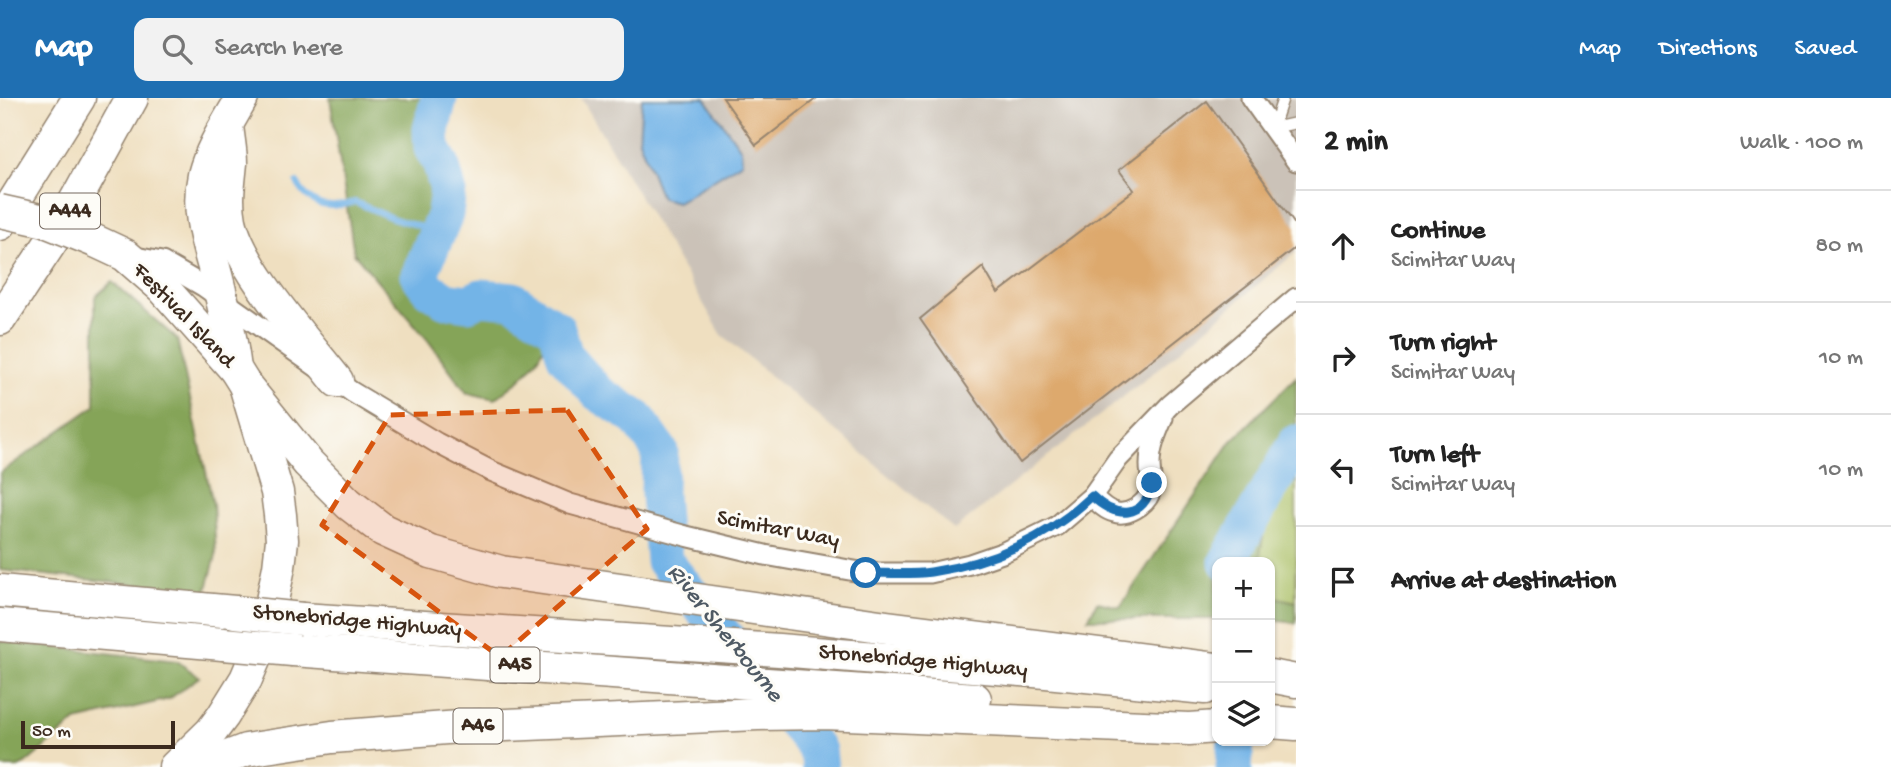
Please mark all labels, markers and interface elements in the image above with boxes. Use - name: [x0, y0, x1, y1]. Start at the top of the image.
- search box: [134, 18, 624, 81]
- text: Map: [35, 30, 92, 68]
- icon: search: [158, 30, 196, 68]
- text: Search here: [214, 34, 343, 65]
- text: Map: [1579, 35, 1621, 64]
- text: Directions: [1659, 35, 1757, 64]
- text: Saved: [1795, 35, 1856, 64]
- text: 2 min: [1324, 126, 1388, 161]
- text: Walk · 100 m: [1740, 130, 1863, 157]
- road number: A444: [40, 194, 100, 228]
- text: Continue: [1391, 217, 1485, 248]
- icon: ahead: [1324, 227, 1362, 265]
- text: 80 m: [1816, 233, 1863, 260]
- text: Scimitar Way: [1391, 248, 1515, 275]
- street label: Festival Island: [125, 257, 241, 375]
- text: Turn right: [1391, 329, 1495, 360]
- icon: right: [1324, 339, 1362, 377]
- text: 10 m: [1819, 345, 1863, 372]
- text: Scimitar Way: [1391, 360, 1515, 387]
- text: Turn left: [1391, 441, 1479, 472]
- icon: left: [1324, 451, 1362, 489]
- text: 10 m: [1819, 457, 1863, 484]
- route end: [1136, 467, 1167, 498]
- text: Scimitar Way: [1391, 472, 1515, 499]
- street label: Scimitar Way: [714, 505, 842, 555]
- route start: [850, 557, 881, 588]
- map controls: [1212, 557, 1275, 746]
- button: +: [1212, 557, 1275, 620]
- water label: River Sherbourne: [660, 559, 789, 710]
- icon: arrive: [1324, 563, 1362, 601]
- text: Arrive at destination: [1391, 567, 1616, 598]
- street label: Stonebridge Highway: [252, 599, 462, 645]
- button: −: [1212, 620, 1275, 683]
- street label: Stonebridge Highway: [818, 639, 1028, 685]
- road number: A45: [490, 648, 540, 682]
- button: layers: [1212, 683, 1275, 746]
- road number: A46: [454, 708, 503, 744]
- scale bar: [21, 718, 175, 750]
- text: 50 m: [32, 721, 71, 744]

